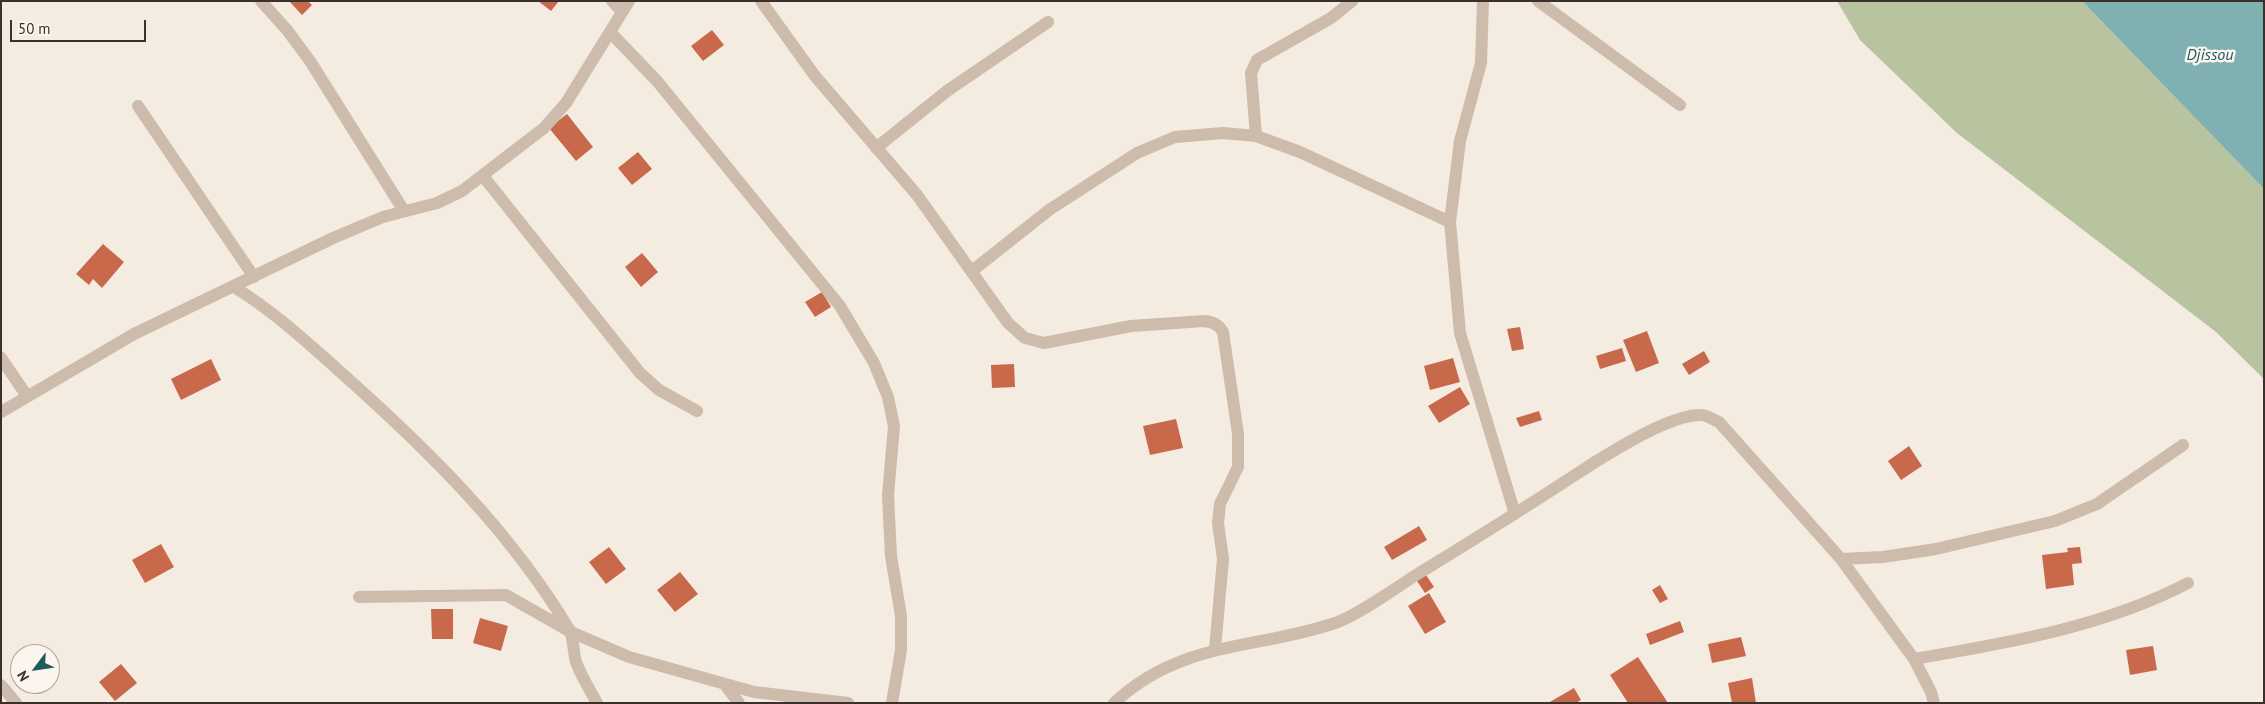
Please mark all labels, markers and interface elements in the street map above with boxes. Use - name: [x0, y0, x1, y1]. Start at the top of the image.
- scale bar: [12, 10, 149, 42]
- text: 50 m: [18, 19, 51, 38]
- water label: Djissou: [2187, 45, 2233, 65]
- north arrow: [10, 644, 60, 694]
- text: N: [13, 668, 33, 685]

